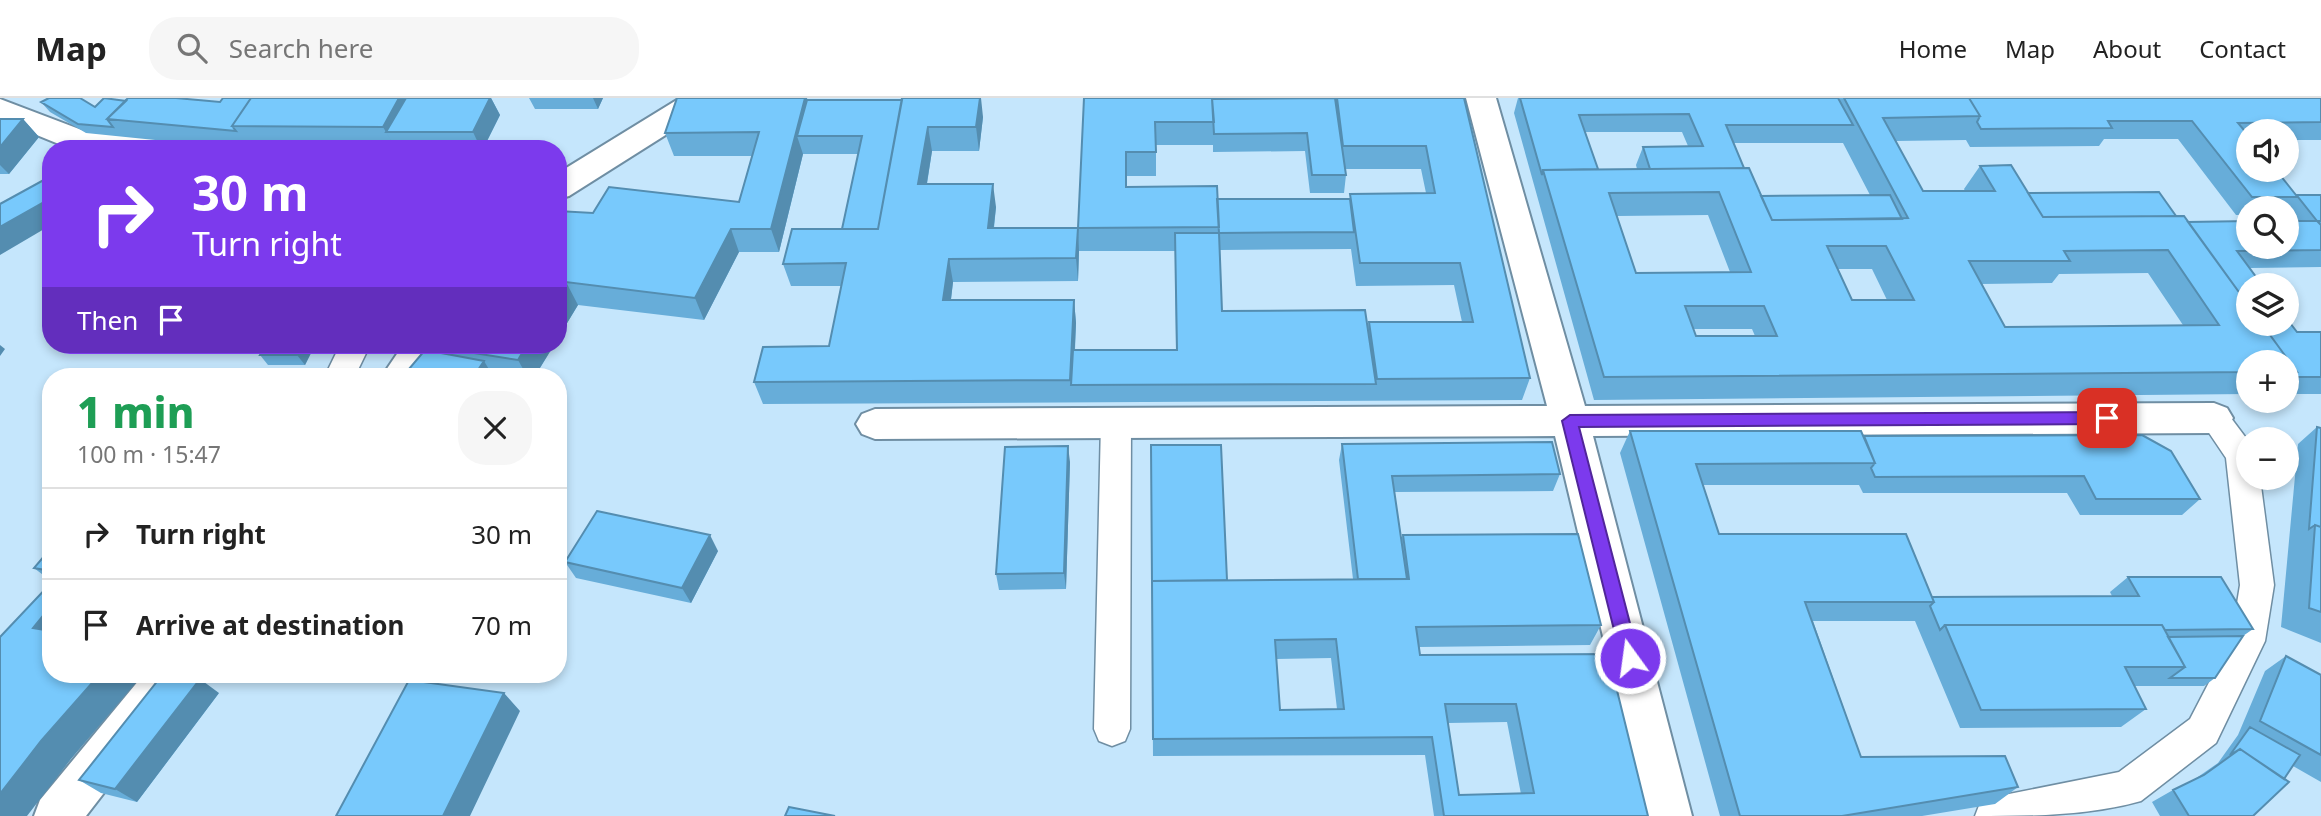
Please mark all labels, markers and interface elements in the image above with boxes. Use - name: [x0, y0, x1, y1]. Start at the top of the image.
- search box: [149, 17, 639, 80]
- text: Map: [35, 26, 107, 71]
- icon: search: [173, 29, 211, 67]
- text: Search here: [229, 30, 373, 66]
- text: Home: [1899, 32, 1967, 65]
- text: Map: [2005, 32, 2055, 65]
- text: About: [2093, 32, 2161, 65]
- text: Contact: [2199, 32, 2286, 65]
- map controls: [2236, 119, 2299, 490]
- button: sound: [2236, 119, 2299, 182]
- text: 30 m: [192, 159, 309, 225]
- icon: right: [77, 168, 168, 259]
- button: search: [2236, 196, 2299, 259]
- text: Turn right: [192, 222, 342, 265]
- button: layers: [2236, 273, 2299, 336]
- icon: arrive: [152, 301, 190, 339]
- text: Then: [77, 302, 138, 338]
- button: +: [2236, 350, 2299, 413]
- text: 1 min: [77, 383, 194, 440]
- pin: [2077, 388, 2137, 448]
- button: close: [458, 391, 532, 465]
- icon: arrive: [2088, 399, 2126, 437]
- button: −: [2236, 427, 2299, 490]
- text: 100 m · 15:47: [77, 438, 221, 470]
- icon: right: [77, 515, 115, 553]
- text: Turn right: [136, 516, 266, 552]
- text: 30 m: [471, 516, 532, 552]
- icon: arrive: [77, 606, 115, 644]
- text: Arrive at destination: [136, 607, 405, 643]
- text: 70 m: [471, 607, 532, 643]
- position arrow: [1593, 621, 1667, 695]

